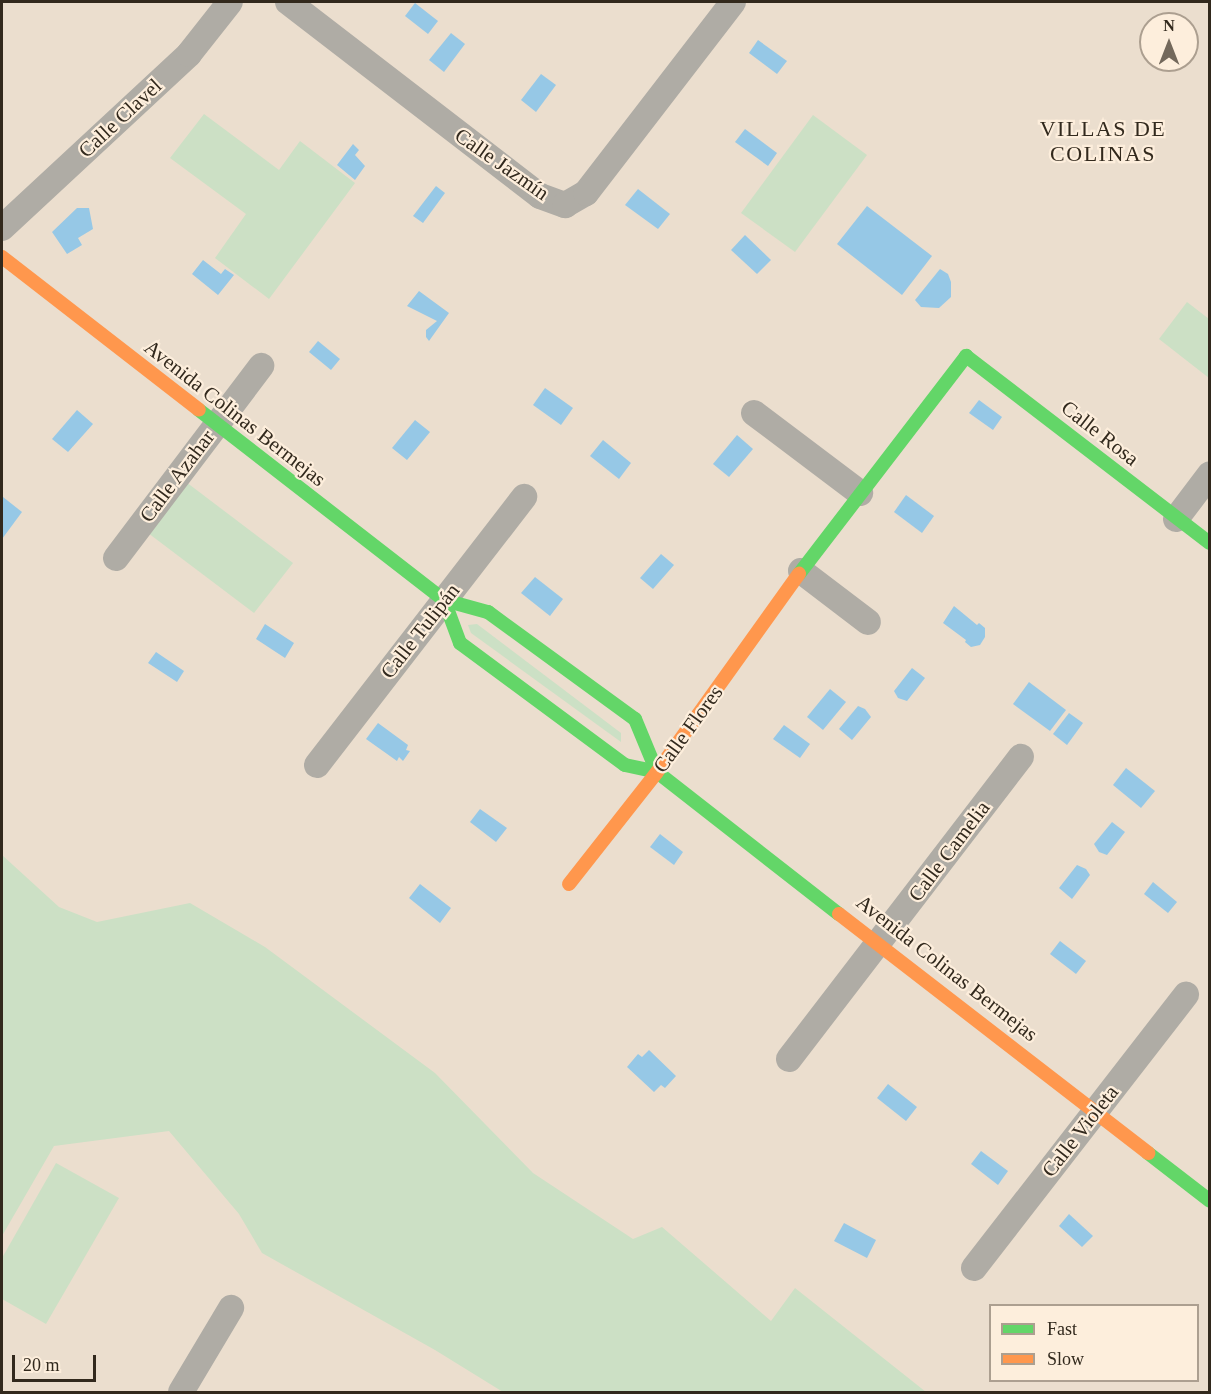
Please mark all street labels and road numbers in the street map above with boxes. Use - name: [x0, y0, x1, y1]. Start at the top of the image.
- street label: Calle Clavel: [73, 73, 167, 163]
- street label: Calle Jazmín: [450, 122, 554, 206]
- street label: Avenida Colinas Bermejas: [139, 334, 331, 492]
- street label: Calle Rosa: [1056, 395, 1144, 471]
- street label: Calle Azahar: [134, 424, 220, 528]
- street label: Calle Tulipán: [375, 578, 465, 684]
- street label: Calle Flores: [648, 680, 728, 778]
- street label: Calle Camelia: [903, 796, 995, 906]
- street label: Avenida Colinas Bermejas: [851, 889, 1043, 1047]
- street label: Calle Violeta: [1036, 1080, 1124, 1182]

